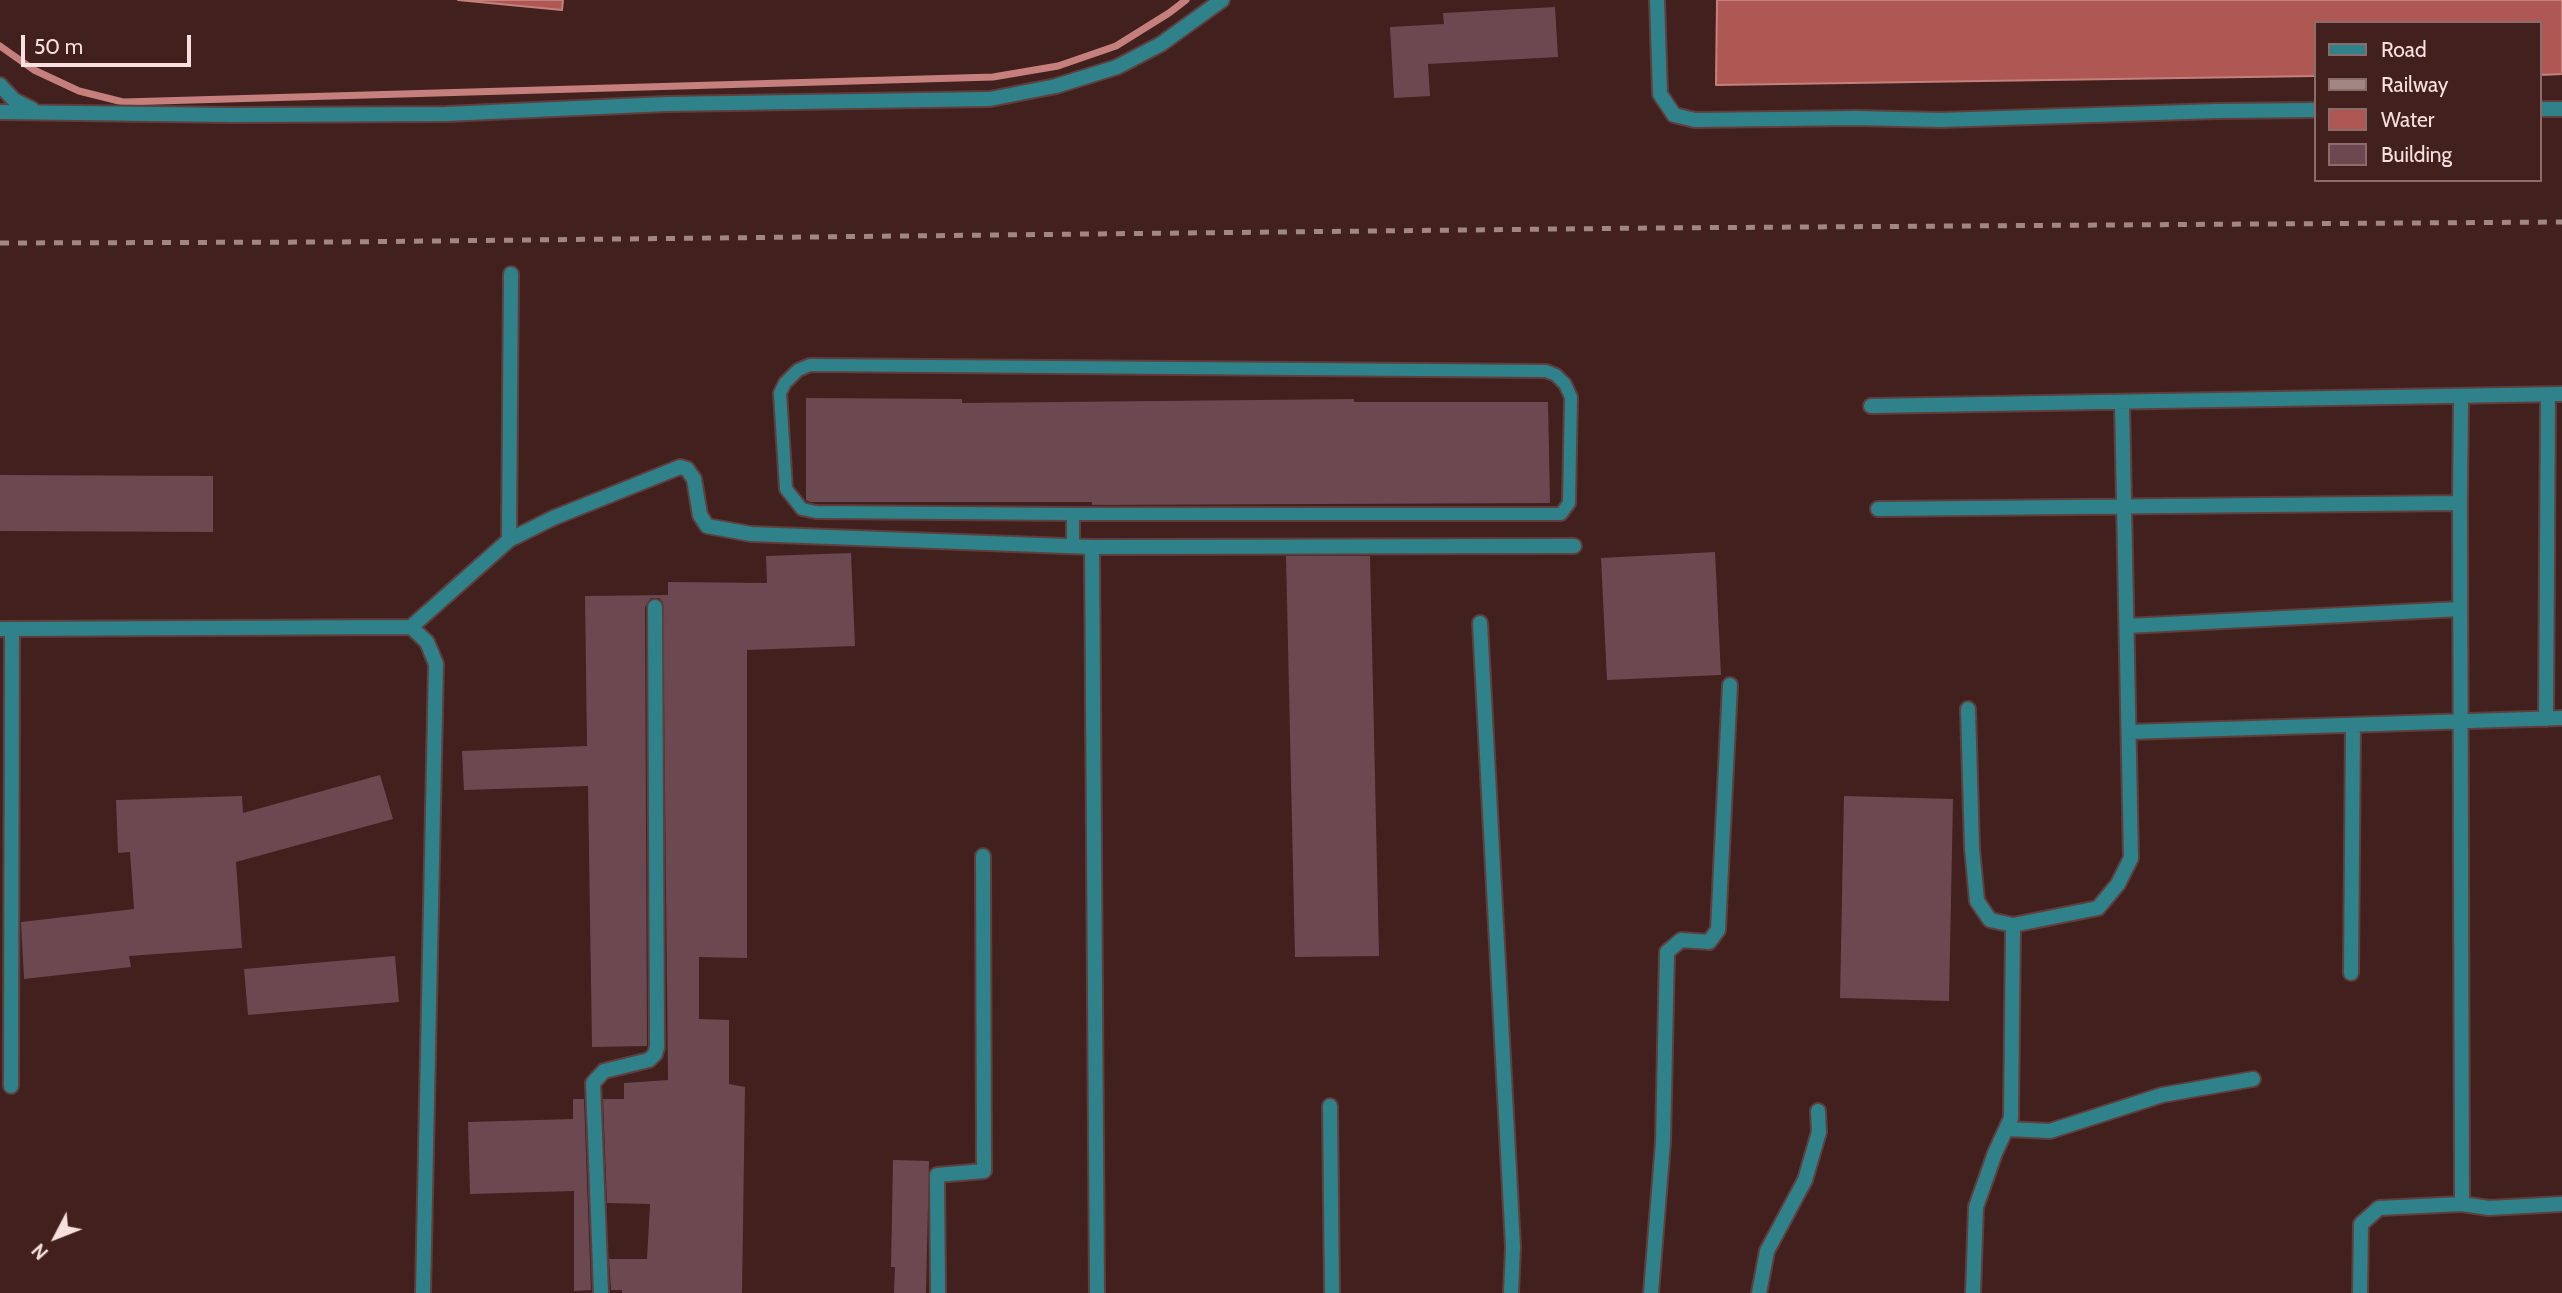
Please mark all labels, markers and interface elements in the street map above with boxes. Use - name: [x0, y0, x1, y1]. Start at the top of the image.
- scale bar: [24, 21, 194, 65]
- legend: [2314, 21, 2541, 182]
- text: 50 m: [34, 34, 83, 59]
- text: Road: [2381, 37, 2427, 62]
- text: Railway: [2381, 72, 2448, 97]
- text: Water: [2381, 107, 2434, 132]
- text: Building: [2381, 142, 2452, 167]
- north arrow: [21, 1202, 91, 1272]
- text: N: [27, 1239, 53, 1264]

